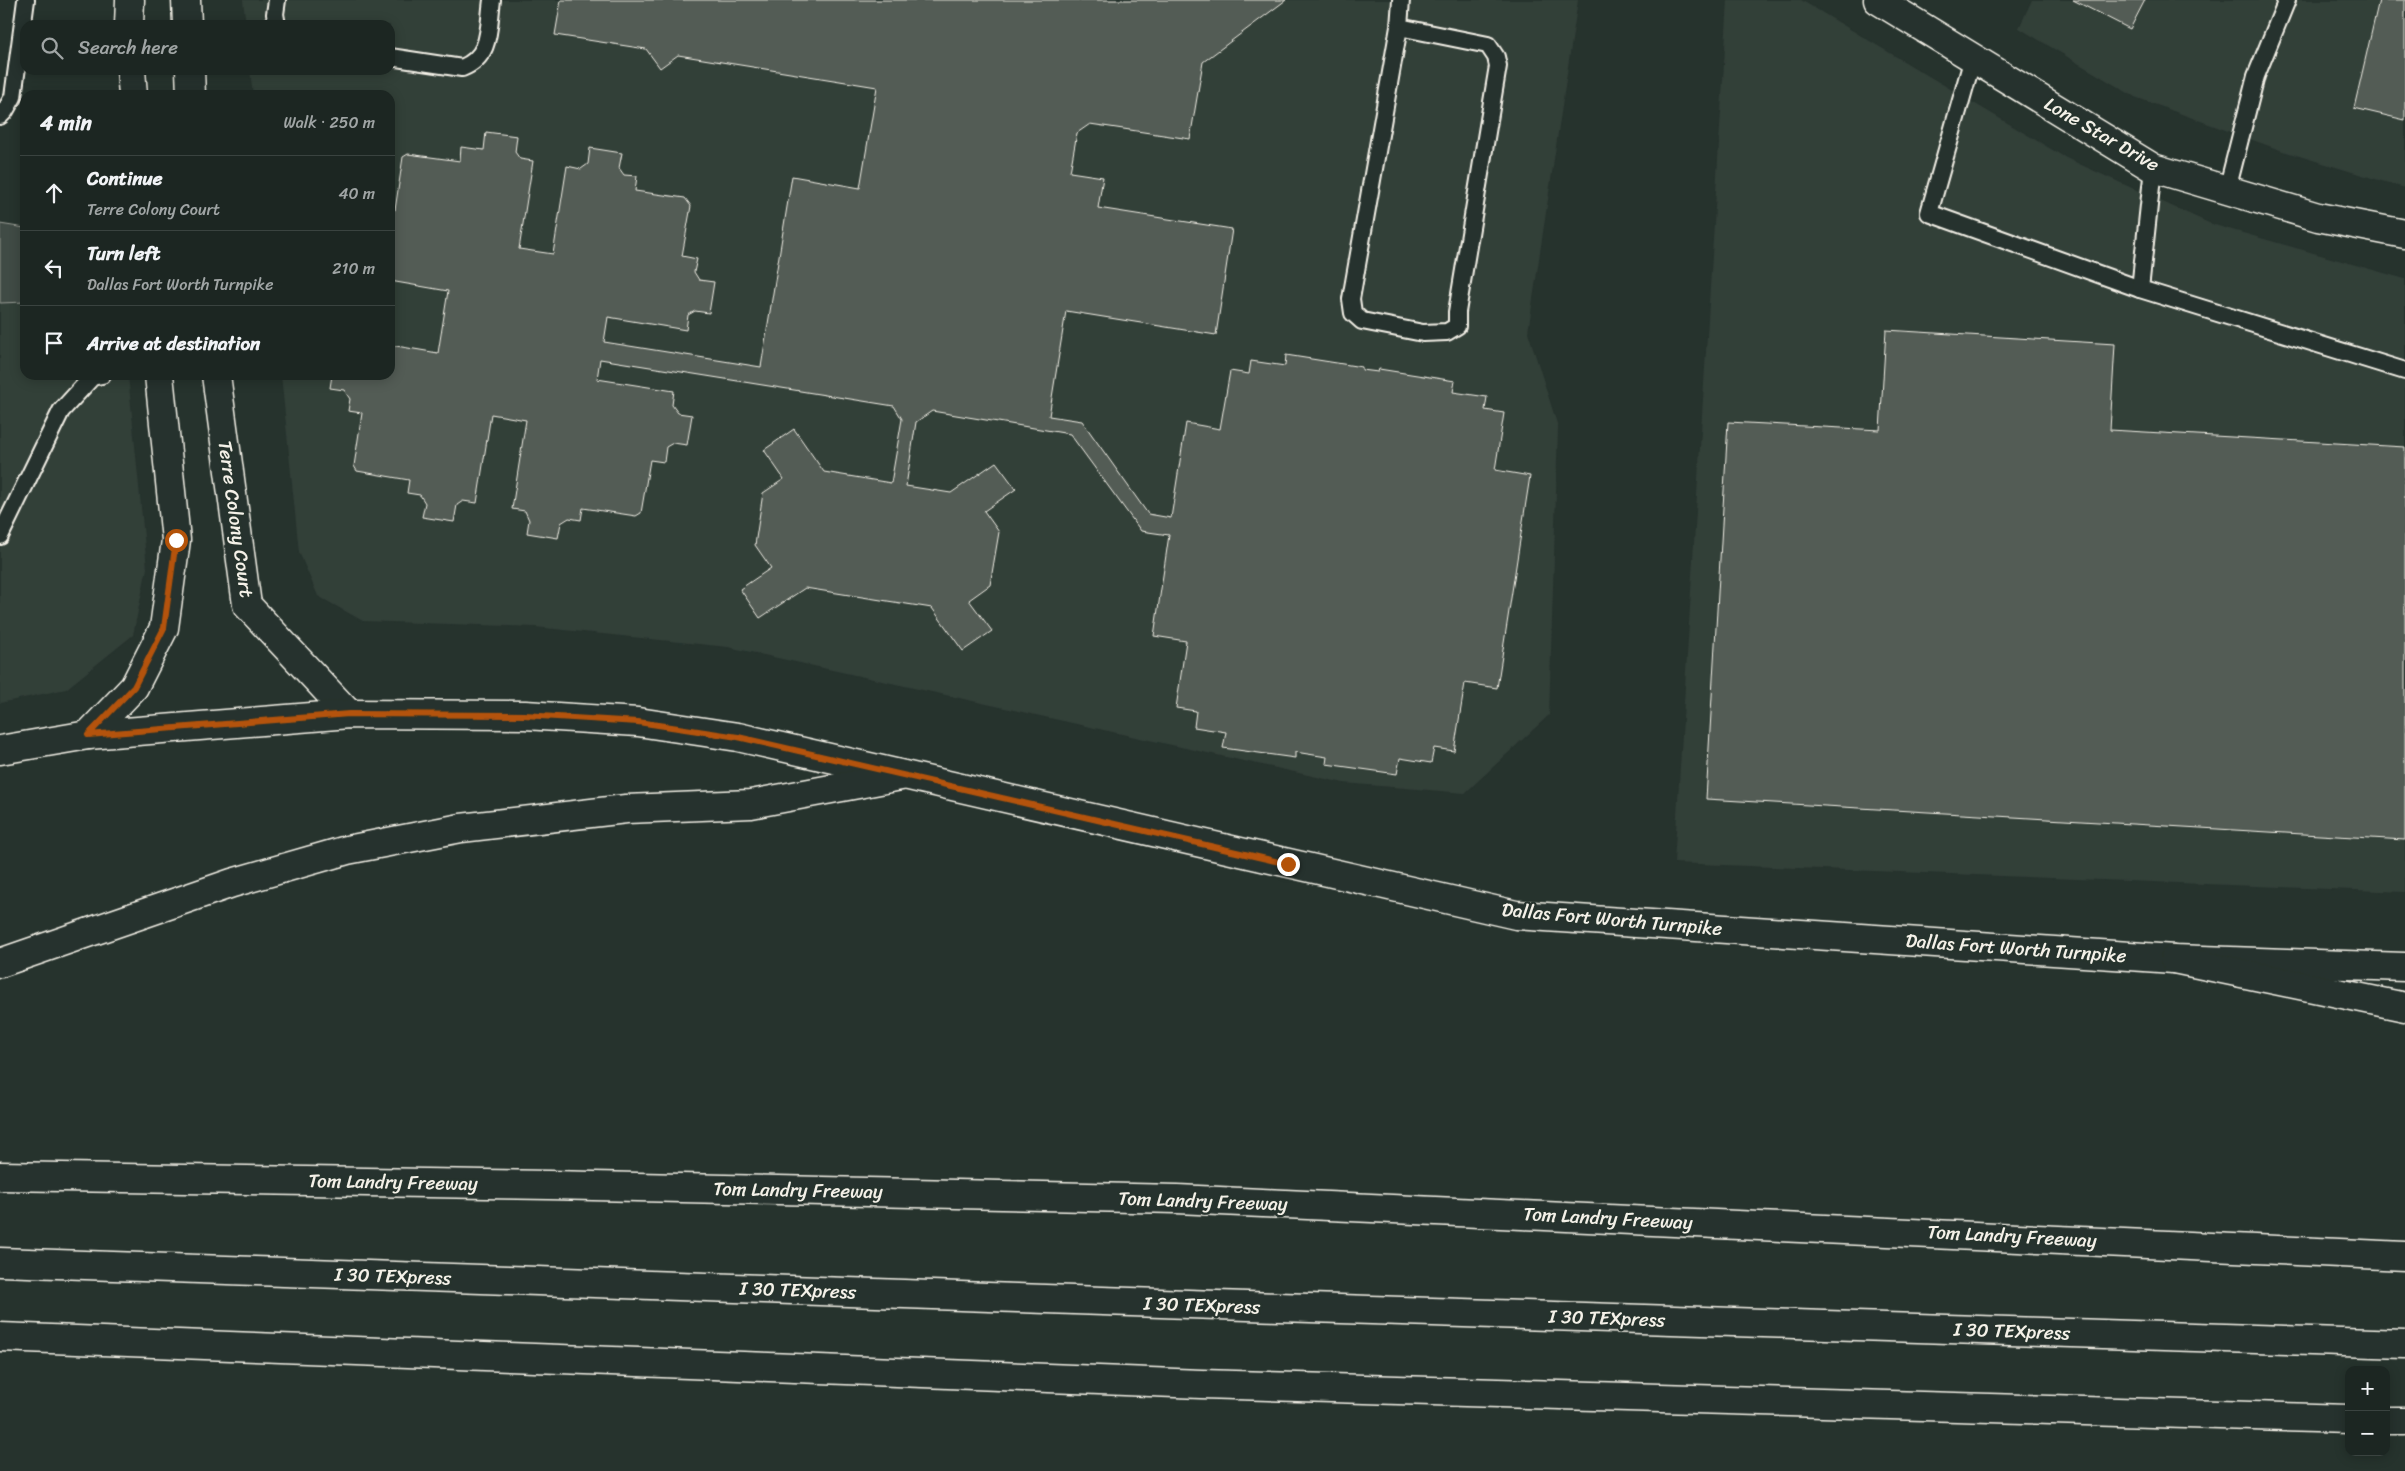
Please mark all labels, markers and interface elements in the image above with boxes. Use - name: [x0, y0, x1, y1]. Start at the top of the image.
- search box: [20, 20, 395, 75]
- text: Search here: [78, 31, 178, 64]
- icon: search: [38, 34, 66, 62]
- street label: Lone Star Drive: [2038, 87, 2166, 181]
- text: 4 min: [40, 104, 92, 142]
- text: Walk · 250 m: [283, 108, 375, 137]
- text: Continue: [87, 162, 163, 195]
- icon: ahead: [40, 179, 68, 207]
- text: 40 m: [338, 179, 375, 208]
- text: Terre Colony Court: [87, 195, 220, 224]
- text: Turn left: [87, 237, 160, 270]
- icon: left: [40, 254, 68, 282]
- text: 210 m: [332, 254, 375, 283]
- text: Dallas Fort Worth Turnpike: [87, 270, 273, 299]
- text: Arrive at destination: [87, 327, 260, 360]
- icon: arrive: [40, 329, 68, 357]
- street label: Terre Colony Court: [209, 438, 263, 600]
- route start: [165, 529, 188, 552]
- route end: [1277, 853, 1300, 876]
- street label: Dallas Fort Worth Turnpike: [1500, 893, 1724, 945]
- street label: Dallas Fort Worth Turnpike: [1904, 924, 2128, 972]
- street label: Tom Landry Freeway: [308, 1164, 478, 1200]
- street label: Tom Landry Freeway: [713, 1172, 883, 1208]
- street label: Tom Landry Freeway: [1118, 1182, 1288, 1220]
- street label: Tom Landry Freeway: [1523, 1197, 1694, 1239]
- street label: Tom Landry Freeway: [1927, 1215, 2098, 1257]
- street label: I 30 TEXpress: [333, 1257, 452, 1295]
- street label: I 30 TEXpress: [738, 1271, 857, 1309]
- street label: I 30 TEXpress: [1142, 1286, 1261, 1324]
- street label: I 30 TEXpress: [1547, 1299, 1666, 1337]
- street label: I 30 TEXpress: [1952, 1312, 2071, 1350]
- map controls: [2345, 1366, 2390, 1456]
- button: +: [2345, 1366, 2390, 1411]
- button: −: [2345, 1411, 2390, 1456]

